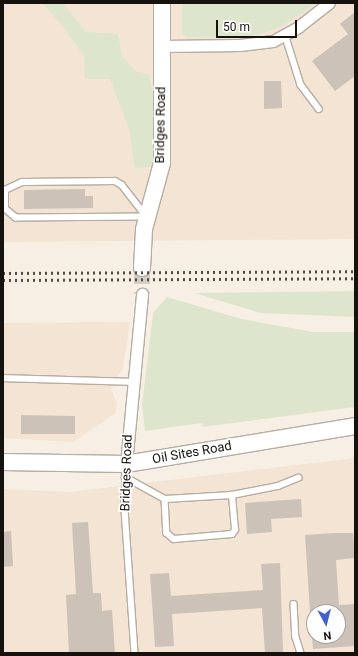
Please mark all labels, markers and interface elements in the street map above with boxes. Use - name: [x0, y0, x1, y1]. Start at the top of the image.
- scale bar: [218, 12, 299, 38]
- text: 50 m: [223, 20, 250, 34]
- street label: Bridges Road: [153, 86, 169, 164]
- street label: Bridges Road: [118, 434, 136, 512]
- street label: Oil Sites Road: [151, 438, 233, 468]
- north arrow: [306, 604, 346, 644]
- text: N: [323, 628, 332, 642]

